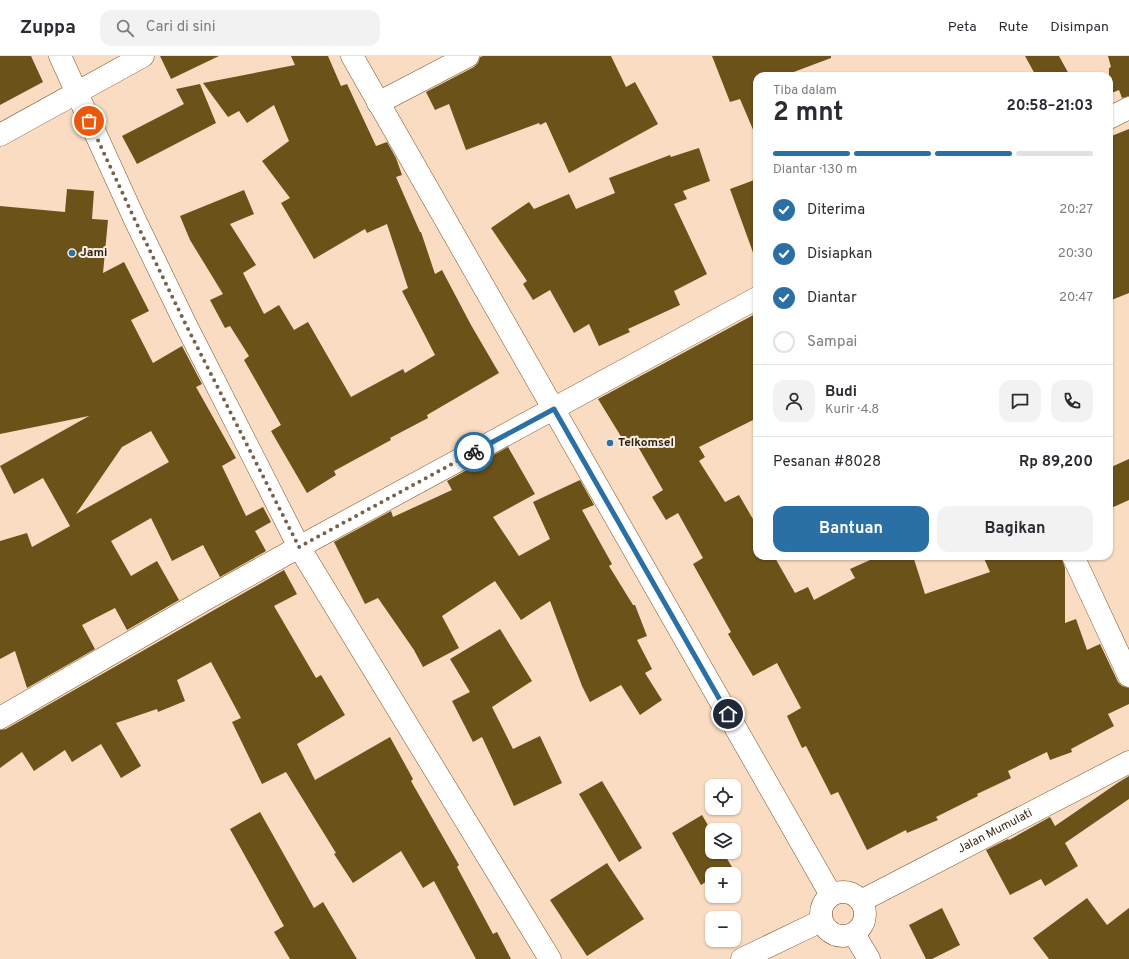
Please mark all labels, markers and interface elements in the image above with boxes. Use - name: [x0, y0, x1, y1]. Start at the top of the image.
- search box: [100, 10, 380, 46]
- text: Zuppa: [20, 16, 76, 40]
- icon: search: [114, 17, 136, 39]
- text: Cari di sini: [146, 18, 216, 37]
- text: Peta: [948, 19, 977, 36]
- text: Rute: [999, 19, 1028, 36]
- text: Disimpan: [1050, 19, 1109, 36]
- text: Tiba dalam: [773, 83, 837, 99]
- text: 2 mnt: [773, 97, 844, 130]
- text: 20:58–21:03: [1007, 97, 1093, 116]
- pin: [72, 104, 106, 138]
- icon: bag: [78, 110, 100, 132]
- text: Diantar · 130 m: [773, 162, 857, 178]
- icon: check: [773, 199, 795, 221]
- text: Diterima: [807, 201, 865, 220]
- text: 20:27: [1059, 202, 1093, 218]
- icon: check: [773, 243, 795, 265]
- place label: Jami: [80, 245, 107, 261]
- text: Disiapkan: [807, 245, 873, 264]
- text: 20:30: [1058, 246, 1093, 262]
- marker: Jami: [67, 248, 77, 258]
- icon: check: [773, 287, 795, 309]
- text: Diantar: [807, 289, 857, 308]
- text: 20:47: [1059, 290, 1093, 306]
- text: Sampai: [807, 333, 857, 352]
- button: person: [773, 380, 815, 422]
- button: chat: [999, 380, 1041, 422]
- button: phone: [1051, 380, 1093, 422]
- text: Budi: [825, 383, 857, 402]
- text: Kurir · 4.8: [825, 402, 879, 418]
- courier: [454, 432, 494, 472]
- place label: Telkomsel: [618, 435, 674, 451]
- marker: Telkomsel: [605, 438, 615, 448]
- icon: bike: [463, 441, 485, 463]
- text: Pesanan #8028: [773, 453, 881, 472]
- text: Rp 89,200: [1019, 453, 1093, 472]
- button: Bantuan: [773, 506, 929, 552]
- button: Bagikan: [937, 506, 1093, 552]
- pin: [711, 697, 745, 731]
- icon: home: [717, 703, 739, 725]
- map controls: [705, 779, 741, 947]
- button: locate: [705, 779, 741, 815]
- street label: Jalan Mumulati: [955, 805, 1035, 857]
- button: layers: [705, 823, 741, 859]
- button: +: [705, 867, 741, 903]
- button: −: [705, 911, 741, 947]

